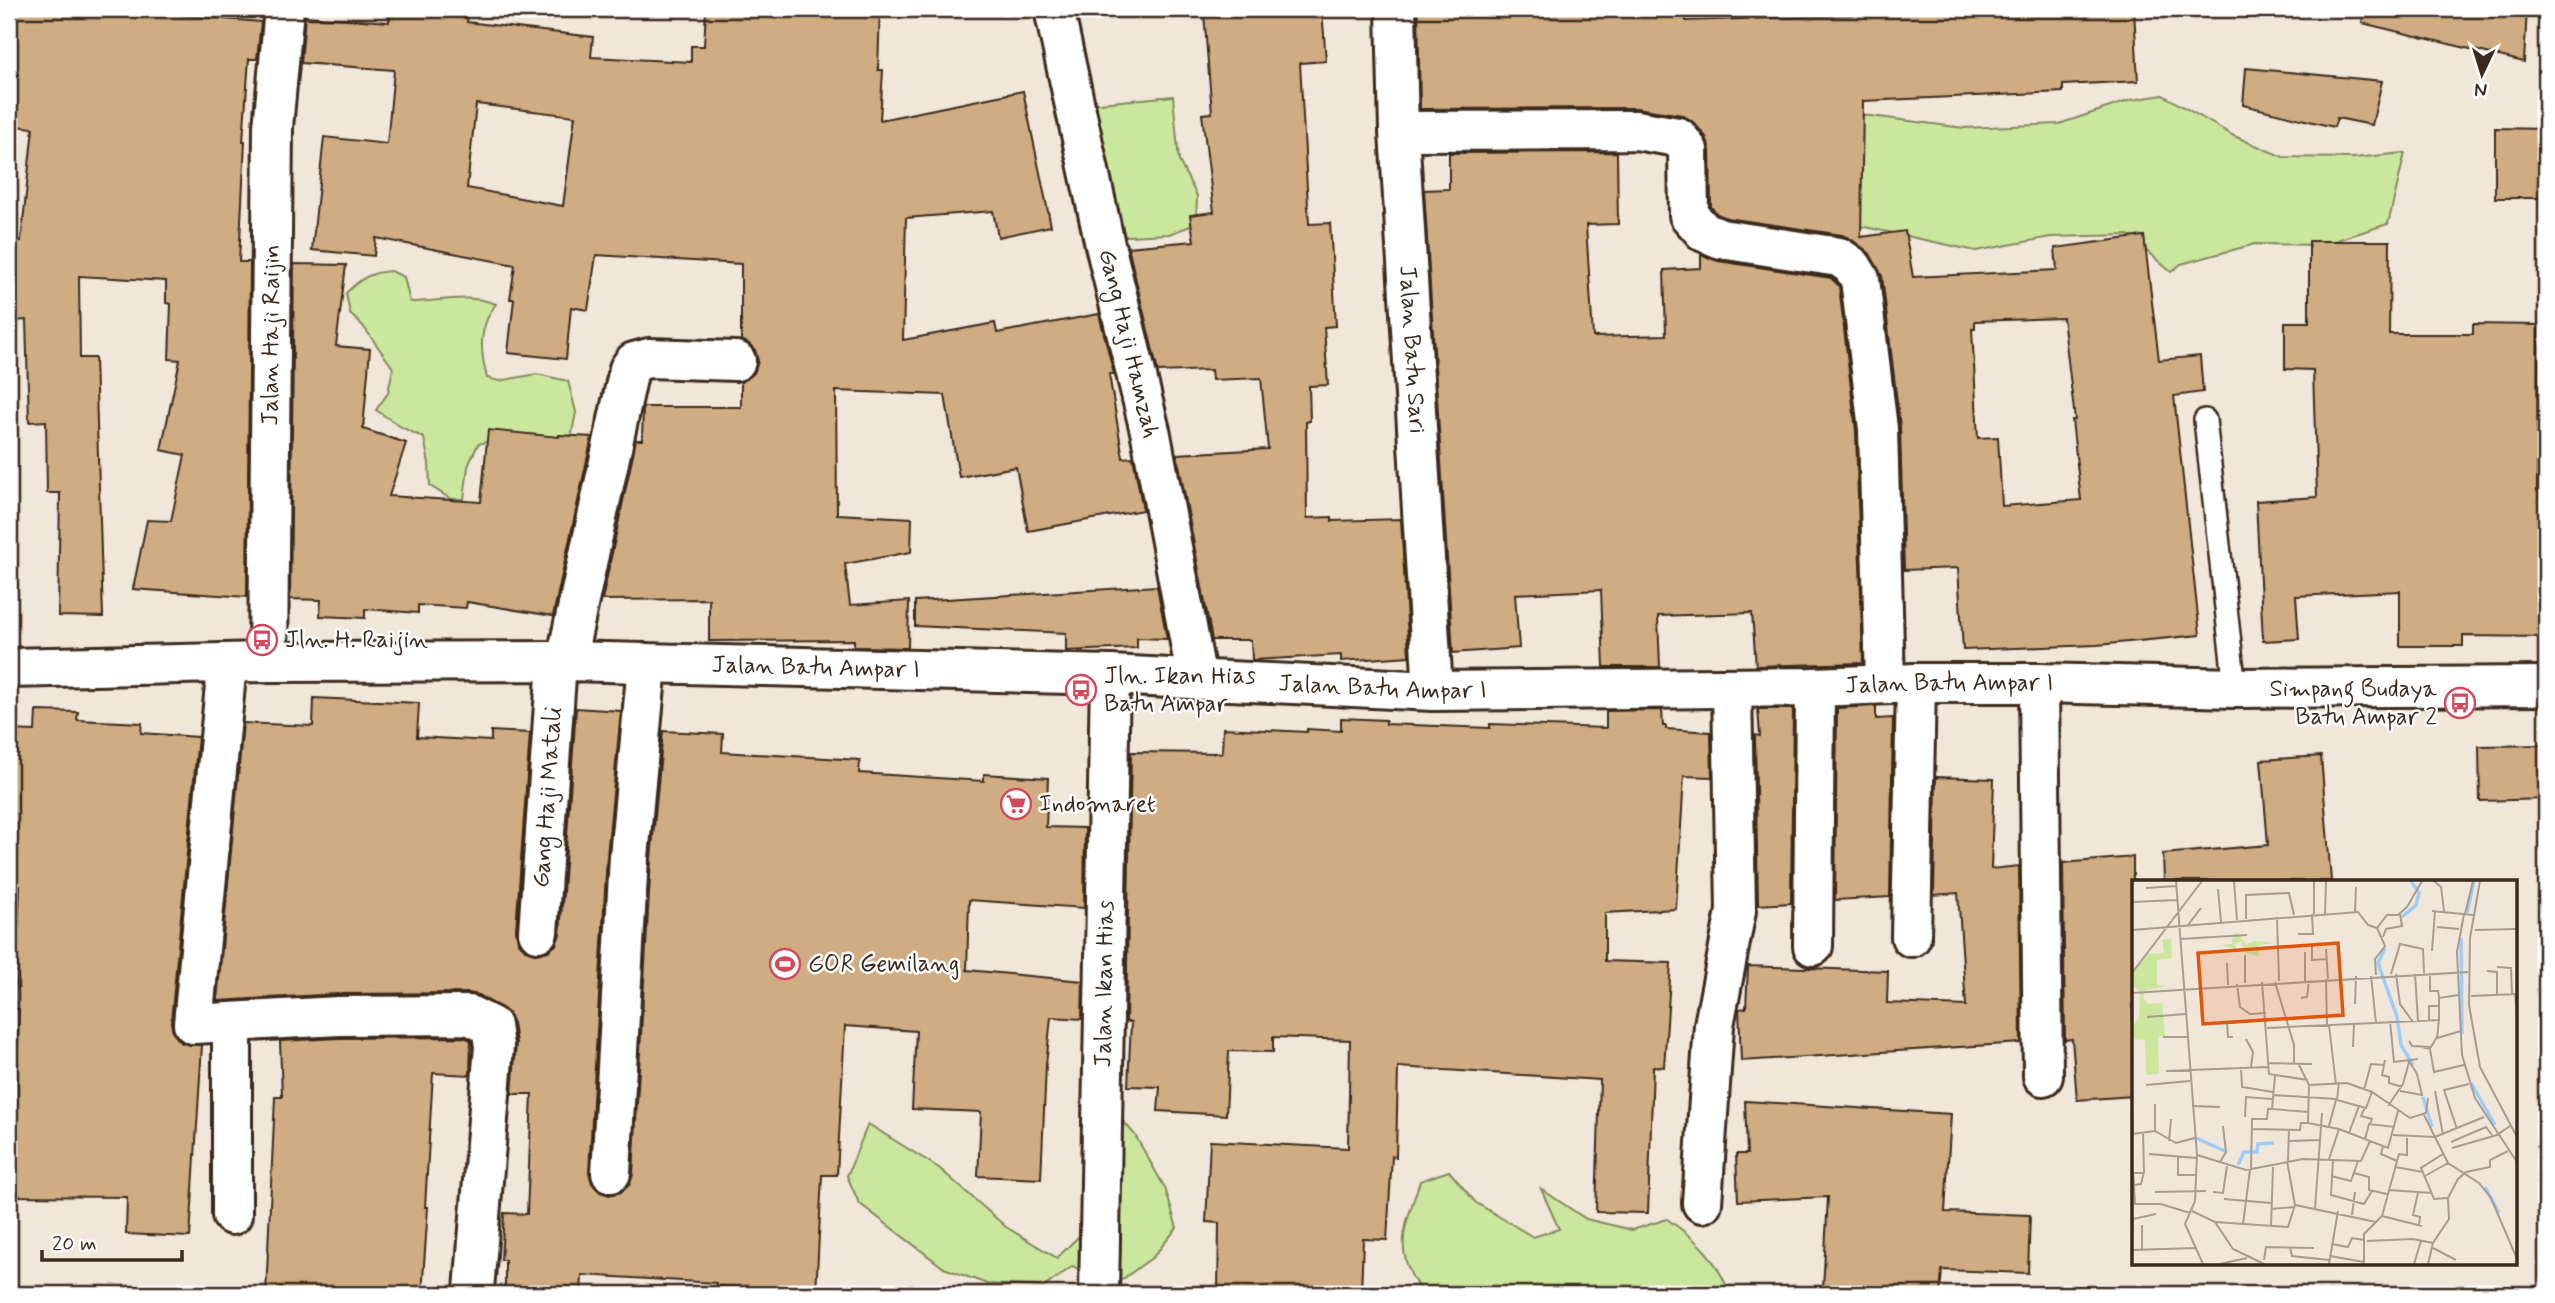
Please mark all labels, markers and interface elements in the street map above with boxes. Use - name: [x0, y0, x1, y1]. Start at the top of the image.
- north arrow: [2446, 38, 2516, 108]
- text: N: [2474, 77, 2488, 102]
- street label: Jalan Haji Raijin: [255, 244, 287, 426]
- street label: Gang Haji Hamzah: [1091, 246, 1167, 441]
- street label: Jalan Batu Sari: [1392, 265, 1433, 435]
- bus stop icon: Jln. H. Raijin: [245, 623, 279, 657]
- place label: Jln. H. Raijin: [285, 625, 428, 656]
- street label: Jalan Batu Ampar I: [711, 649, 920, 686]
- place label: Jln. Ikan Hias Batu Ampar: [1104, 661, 1256, 720]
- street label: Jalan Batu Ampar I: [1278, 668, 1487, 707]
- street label: Jalan Batu Ampar I: [1844, 668, 2054, 701]
- bus stop icon: Jln. Ikan Hias Batu Ampar: [1064, 673, 1098, 707]
- place label: Simpang Budaya Batu Ampar 2: [2269, 674, 2438, 733]
- bus stop icon: Simpang Budaya Batu Ampar 2: [2443, 686, 2477, 720]
- street label: Gang Haji Matali: [526, 706, 569, 889]
- supermarket icon: Indomaret: [999, 787, 1033, 821]
- place label: Indomaret: [1039, 789, 1156, 820]
- inset map: [2132, 880, 2516, 1264]
- street label: Jalan Ikan Hias: [1088, 900, 1121, 1068]
- sports icon: GOR Gemilang: [768, 947, 802, 981]
- place label: GOR Gemilang: [808, 949, 959, 980]
- scale bar: [42, 1219, 182, 1263]
- text: 20 m: [52, 1230, 97, 1258]

